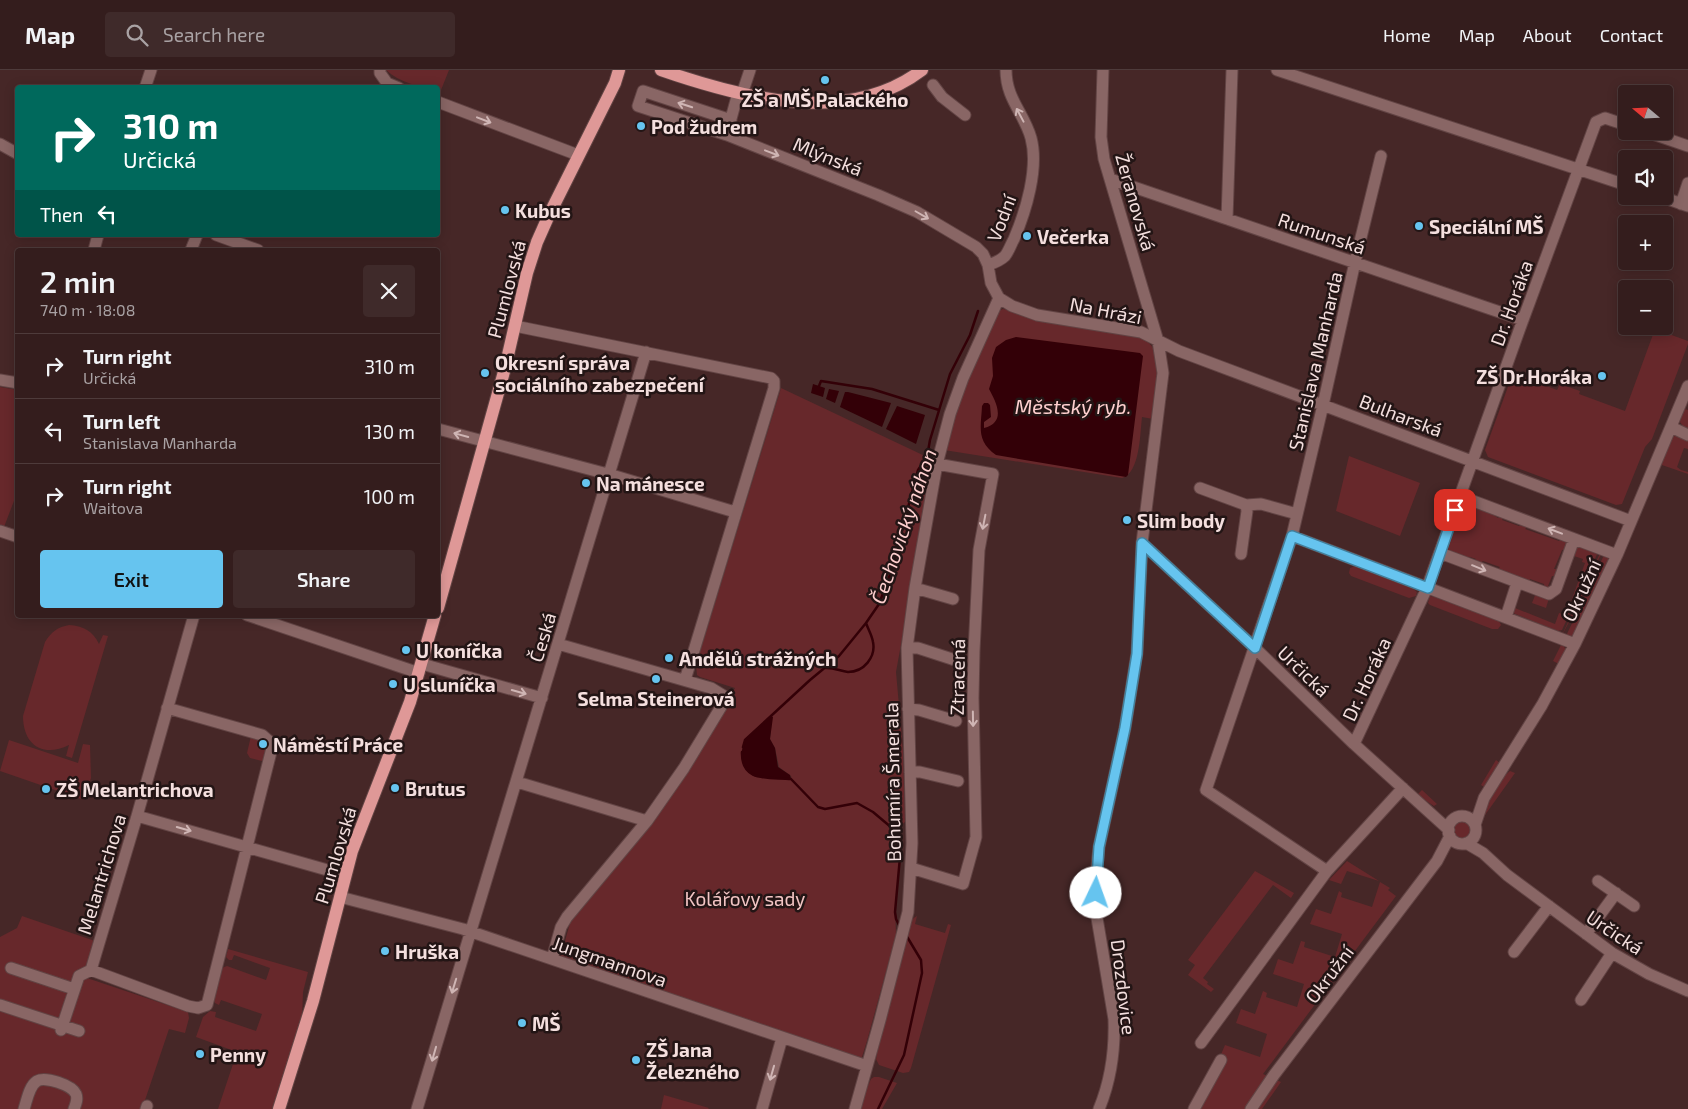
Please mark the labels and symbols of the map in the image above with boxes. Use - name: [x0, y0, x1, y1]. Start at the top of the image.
- marker: ZŠ a MŠ Palackého: [819, 74, 831, 86]
- north arrow: [1618, 85, 1672, 140]
- place label: ZŠ a MŠ Palackého: [742, 88, 908, 111]
- one-way arrow: [677, 100, 693, 109]
- one-way arrow: [1015, 108, 1025, 123]
- place label: Pod žudrem: [651, 115, 757, 138]
- one-way arrow: [476, 116, 492, 125]
- marker: Pod žudrem: [635, 120, 647, 132]
- street label: Mlýnská: [790, 132, 866, 180]
- one-way arrow: [765, 149, 780, 158]
- street label: Žeranovská: [1111, 150, 1161, 254]
- street label: Vodní: [982, 190, 1021, 245]
- place label: Kubus: [515, 199, 571, 222]
- marker: Kubus: [499, 204, 511, 216]
- street label: Rumunská: [1275, 207, 1369, 259]
- one-way arrow: [915, 210, 930, 220]
- place label: Speciální MŠ: [1429, 215, 1544, 238]
- marker: Speciální MŠ: [1413, 220, 1425, 232]
- place label: Večerka: [1037, 225, 1109, 248]
- marker: Večerka: [1021, 230, 1033, 242]
- street label: Plumlovská: [482, 237, 530, 341]
- street label: Dr. Horáka: [1485, 257, 1537, 349]
- street label: Stanislava Manharda: [1283, 269, 1347, 453]
- street label: Na Hrázi: [1068, 292, 1144, 328]
- place label: Okresní správa sociálního zabezpečení: [495, 351, 706, 396]
- place label: ZŠ Dr.Horáka: [1476, 365, 1592, 388]
- marker: Okresní správa sociálního zabezpečení: [479, 367, 491, 379]
- marker: ZŠ Dr.Horáka: [1596, 370, 1608, 382]
- street label: Bulharská: [1356, 389, 1446, 441]
- water label: Městský ryb.: [1015, 394, 1131, 419]
- one-way arrow: [453, 430, 469, 439]
- water label: Čechovický náhon: [865, 445, 942, 607]
- place label: Na mánesce: [596, 472, 705, 495]
- marker: Na mánesce: [580, 477, 592, 489]
- pin: [1434, 489, 1476, 531]
- place label: Slim body: [1137, 509, 1225, 533]
- one-way arrow: [979, 513, 989, 529]
- marker: Slim body: [1121, 514, 1133, 526]
- one-way arrow: [1548, 526, 1563, 535]
- street label: Okružní: [1557, 554, 1606, 625]
- one-way arrow: [1471, 564, 1486, 573]
- street label: Česká: [524, 609, 560, 665]
- street label: Dr. Horáka: [1337, 634, 1395, 724]
- street label: Ztracená: [945, 638, 969, 716]
- place label: U koníčka: [416, 639, 502, 662]
- street label: Určická: [1273, 641, 1335, 701]
- marker: U koníčka: [400, 644, 412, 656]
- place label: Andělů strážných: [679, 647, 836, 671]
- marker: Andělů strážných: [663, 652, 675, 664]
- place label: U sluníčka: [403, 673, 496, 696]
- marker: Selma Steinerová: [650, 673, 662, 685]
- marker: U sluníčka: [387, 678, 399, 690]
- one-way arrow: [511, 687, 527, 697]
- place label: Selma Steinerová: [577, 687, 735, 710]
- street label: Bohumíra Šmerala: [879, 702, 905, 862]
- one-way arrow: [969, 710, 978, 726]
- place label: Náměstí Práce: [273, 733, 403, 756]
- marker: Náměstí Práce: [257, 738, 269, 750]
- place label: Brutus: [405, 777, 466, 800]
- place label: ZŠ Melantrichova: [56, 778, 214, 801]
- marker: Brutus: [389, 782, 401, 794]
- marker: ZŠ Melantrichova: [40, 783, 52, 795]
- street label: Plumlovská: [309, 804, 361, 906]
- street label: Melantrichova: [72, 811, 130, 937]
- one-way arrow: [175, 825, 191, 835]
- position arrow: [1069, 866, 1121, 918]
- park label: Kolářovy sady: [685, 887, 805, 910]
- street label: Určická: [1582, 905, 1648, 959]
- street label: Jungmannova: [550, 931, 670, 991]
- street label: Drozdovice: [1107, 938, 1141, 1036]
- place label: Hruška: [395, 940, 459, 963]
- street label: Okružní: [1300, 940, 1359, 1007]
- marker: Hruška: [379, 945, 391, 957]
- one-way arrow: [449, 978, 458, 994]
- place label: MŠ: [532, 1012, 561, 1035]
- marker: MŠ: [516, 1017, 528, 1029]
- place label: ZŠ Jana Železného: [646, 1038, 740, 1083]
- place label: Penny: [210, 1043, 266, 1067]
- one-way arrow: [428, 1046, 438, 1062]
- marker: Penny: [194, 1048, 206, 1060]
- marker: ZŠ Jana Železného: [630, 1054, 642, 1066]
- one-way arrow: [767, 1065, 776, 1081]

